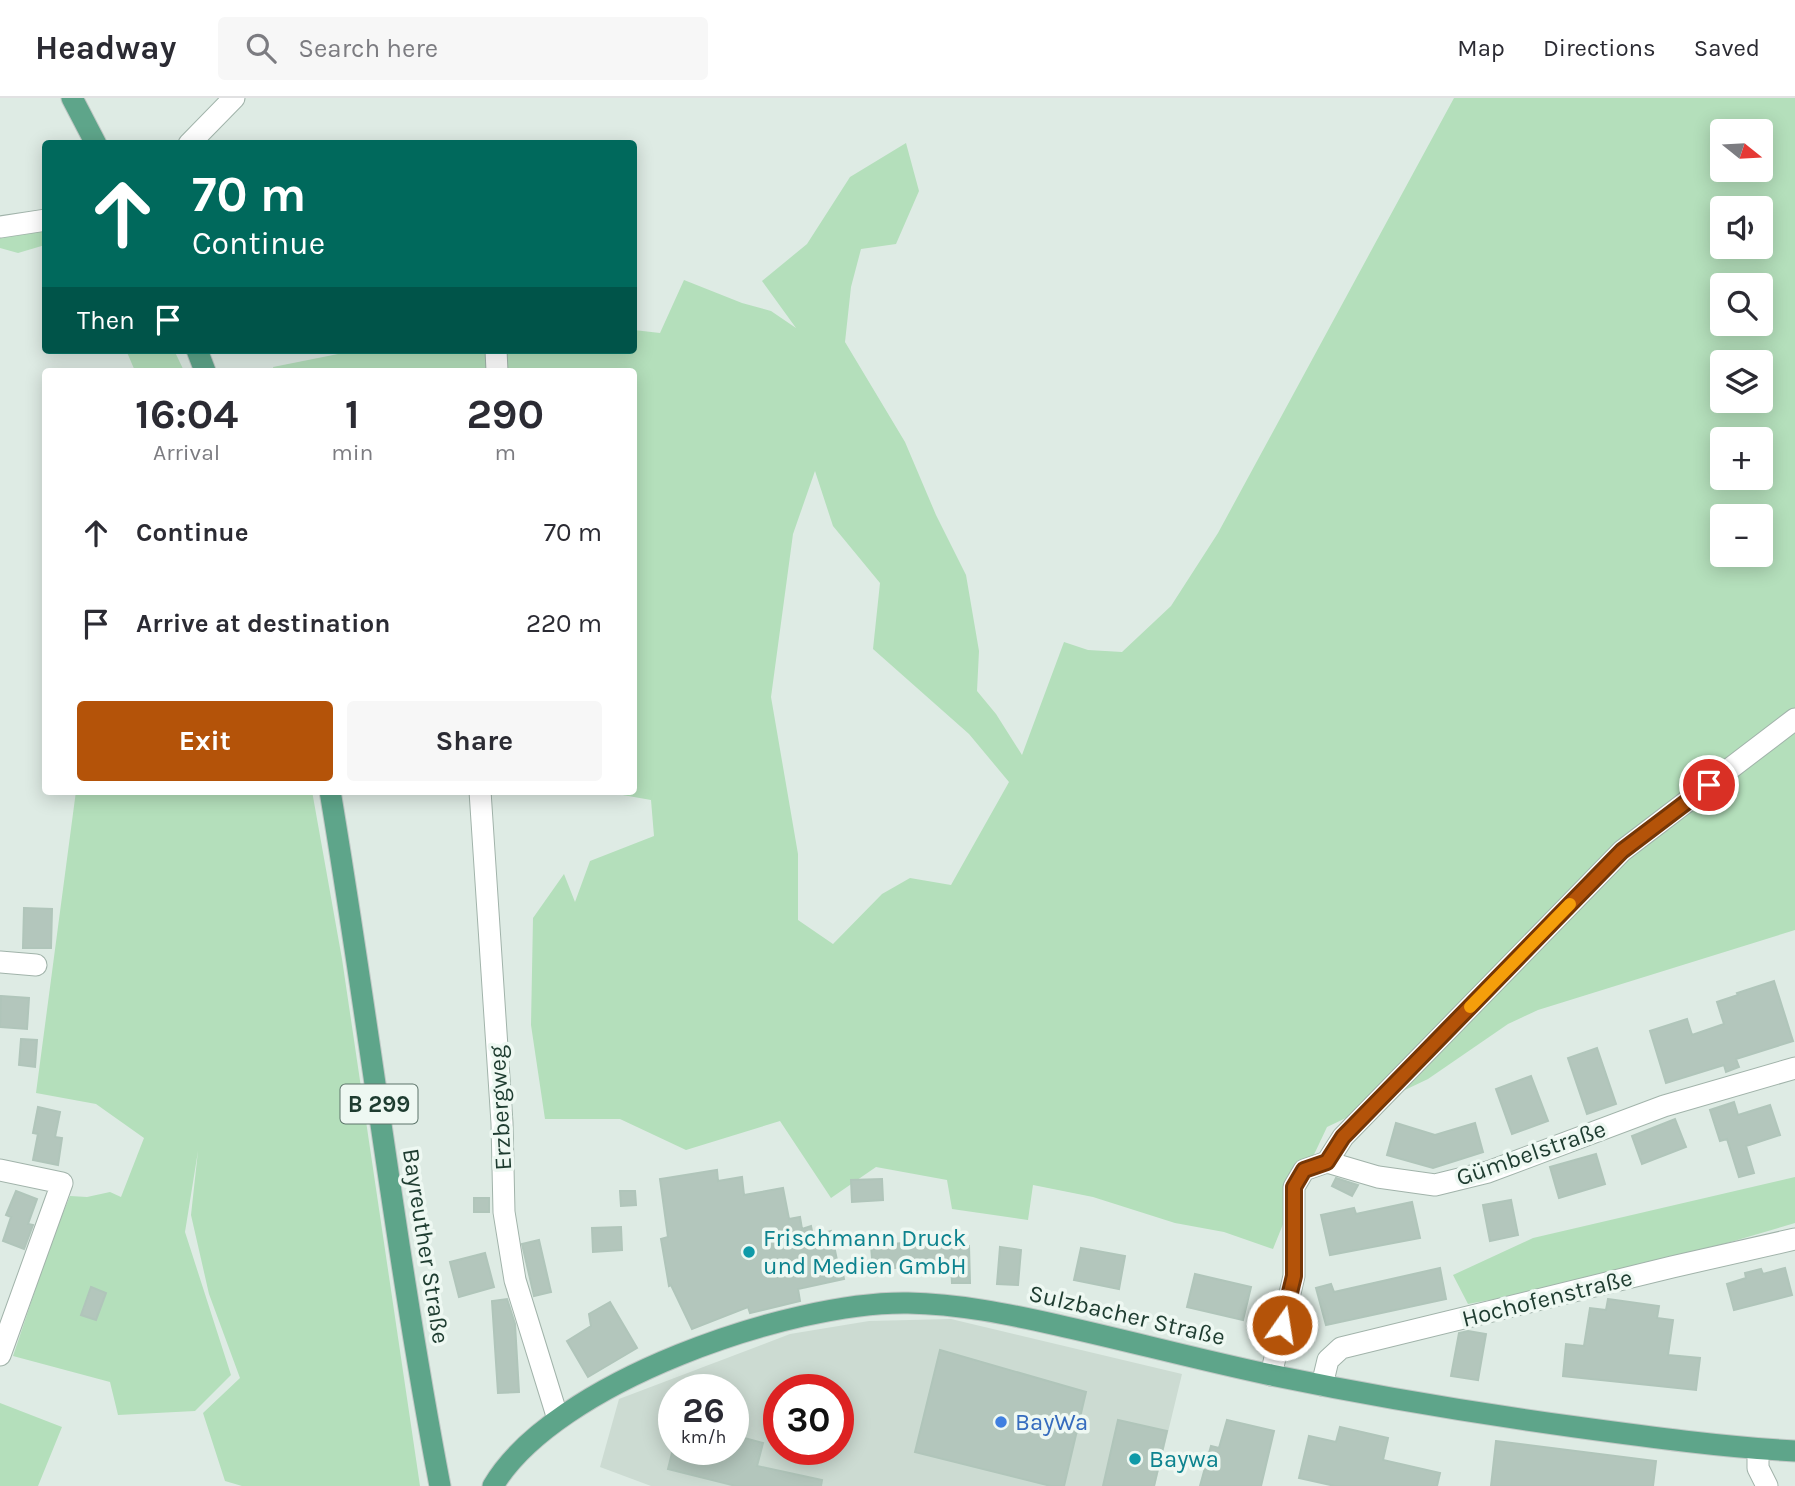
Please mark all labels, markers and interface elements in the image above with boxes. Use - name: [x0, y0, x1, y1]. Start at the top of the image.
- search box: [218, 17, 708, 80]
- text: Headway: [35, 29, 176, 67]
- icon: search: [242, 29, 280, 67]
- text: Search here: [298, 33, 438, 64]
- text: Map: [1457, 34, 1505, 62]
- text: Directions: [1543, 34, 1656, 62]
- text: Saved: [1694, 34, 1760, 62]
- north arrow: [1710, 119, 1773, 182]
- map controls: [1710, 119, 1773, 567]
- text: 70 m: [192, 166, 306, 223]
- icon: ahead: [77, 168, 168, 259]
- button: sound: [1710, 196, 1773, 259]
- text: Continue: [192, 225, 325, 262]
- button: search: [1710, 273, 1773, 336]
- icon: arrive: [149, 301, 187, 339]
- text: Then: [77, 305, 135, 336]
- button: layers: [1710, 350, 1773, 413]
- text: 16:04: [135, 389, 238, 439]
- text: 1: [345, 389, 360, 439]
- text: 290: [466, 389, 544, 439]
- button: +: [1710, 427, 1773, 490]
- text: Arrival: [153, 439, 220, 466]
- text: min: [331, 439, 373, 466]
- text: m: [494, 439, 516, 466]
- button: −: [1710, 504, 1773, 567]
- icon: ahead: [77, 514, 115, 552]
- text: Continue: [136, 517, 248, 548]
- text: 70 m: [544, 517, 602, 548]
- icon: arrive: [77, 605, 115, 643]
- text: Arrive at destination: [136, 608, 390, 639]
- text: 220 m: [526, 608, 602, 639]
- button: Exit: [77, 701, 333, 781]
- button: Share: [347, 701, 602, 781]
- pin: [1679, 755, 1739, 815]
- icon: arrive: [1690, 766, 1728, 804]
- street label: Erzbergweg: [483, 1044, 517, 1171]
- road number: B 299: [340, 1085, 418, 1124]
- street label: Gümbelstraße: [1453, 1114, 1609, 1192]
- street label: Bayreuther Straße: [397, 1146, 455, 1346]
- place label: Frischmann Druck und Medien GmbH: [763, 1224, 967, 1280]
- marker: Frischmann Druck und Medien GmbH: [741, 1244, 757, 1260]
- street label: Hochofenstraße: [1459, 1263, 1635, 1333]
- street label: Sulzbacher Straße: [1026, 1279, 1228, 1351]
- position arrow: [1245, 1288, 1319, 1362]
- speed limit sign: 30: [763, 1374, 854, 1465]
- text: 26: [682, 1390, 725, 1431]
- place label: BayWa: [1015, 1408, 1088, 1436]
- marker: BayWa: [993, 1414, 1009, 1430]
- text: km/h: [681, 1426, 726, 1448]
- place label: Baywa: [1149, 1445, 1219, 1473]
- marker: Baywa: [1127, 1451, 1143, 1467]

